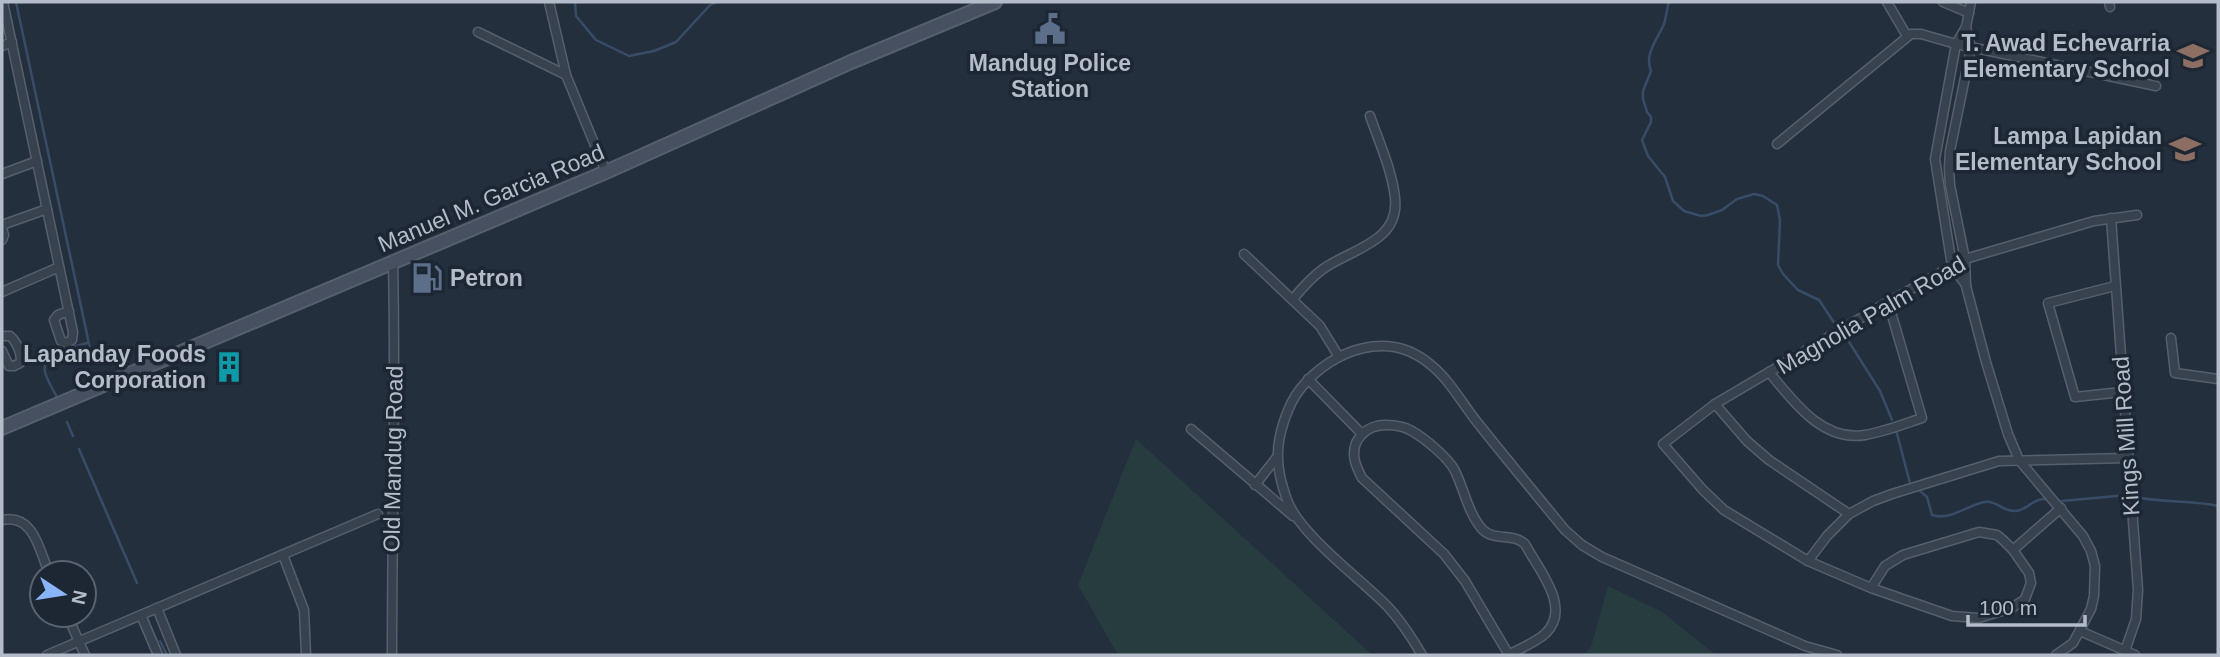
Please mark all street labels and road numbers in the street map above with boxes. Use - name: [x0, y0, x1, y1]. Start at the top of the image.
- street label: Manuel M. Garcia Road: [374, 139, 608, 257]
- street label: Magnolia Palm Road: [1772, 250, 1970, 380]
- street label: Kings Mill Road: [2107, 355, 2145, 517]
- street label: Old Mandug Road: [378, 365, 408, 553]

